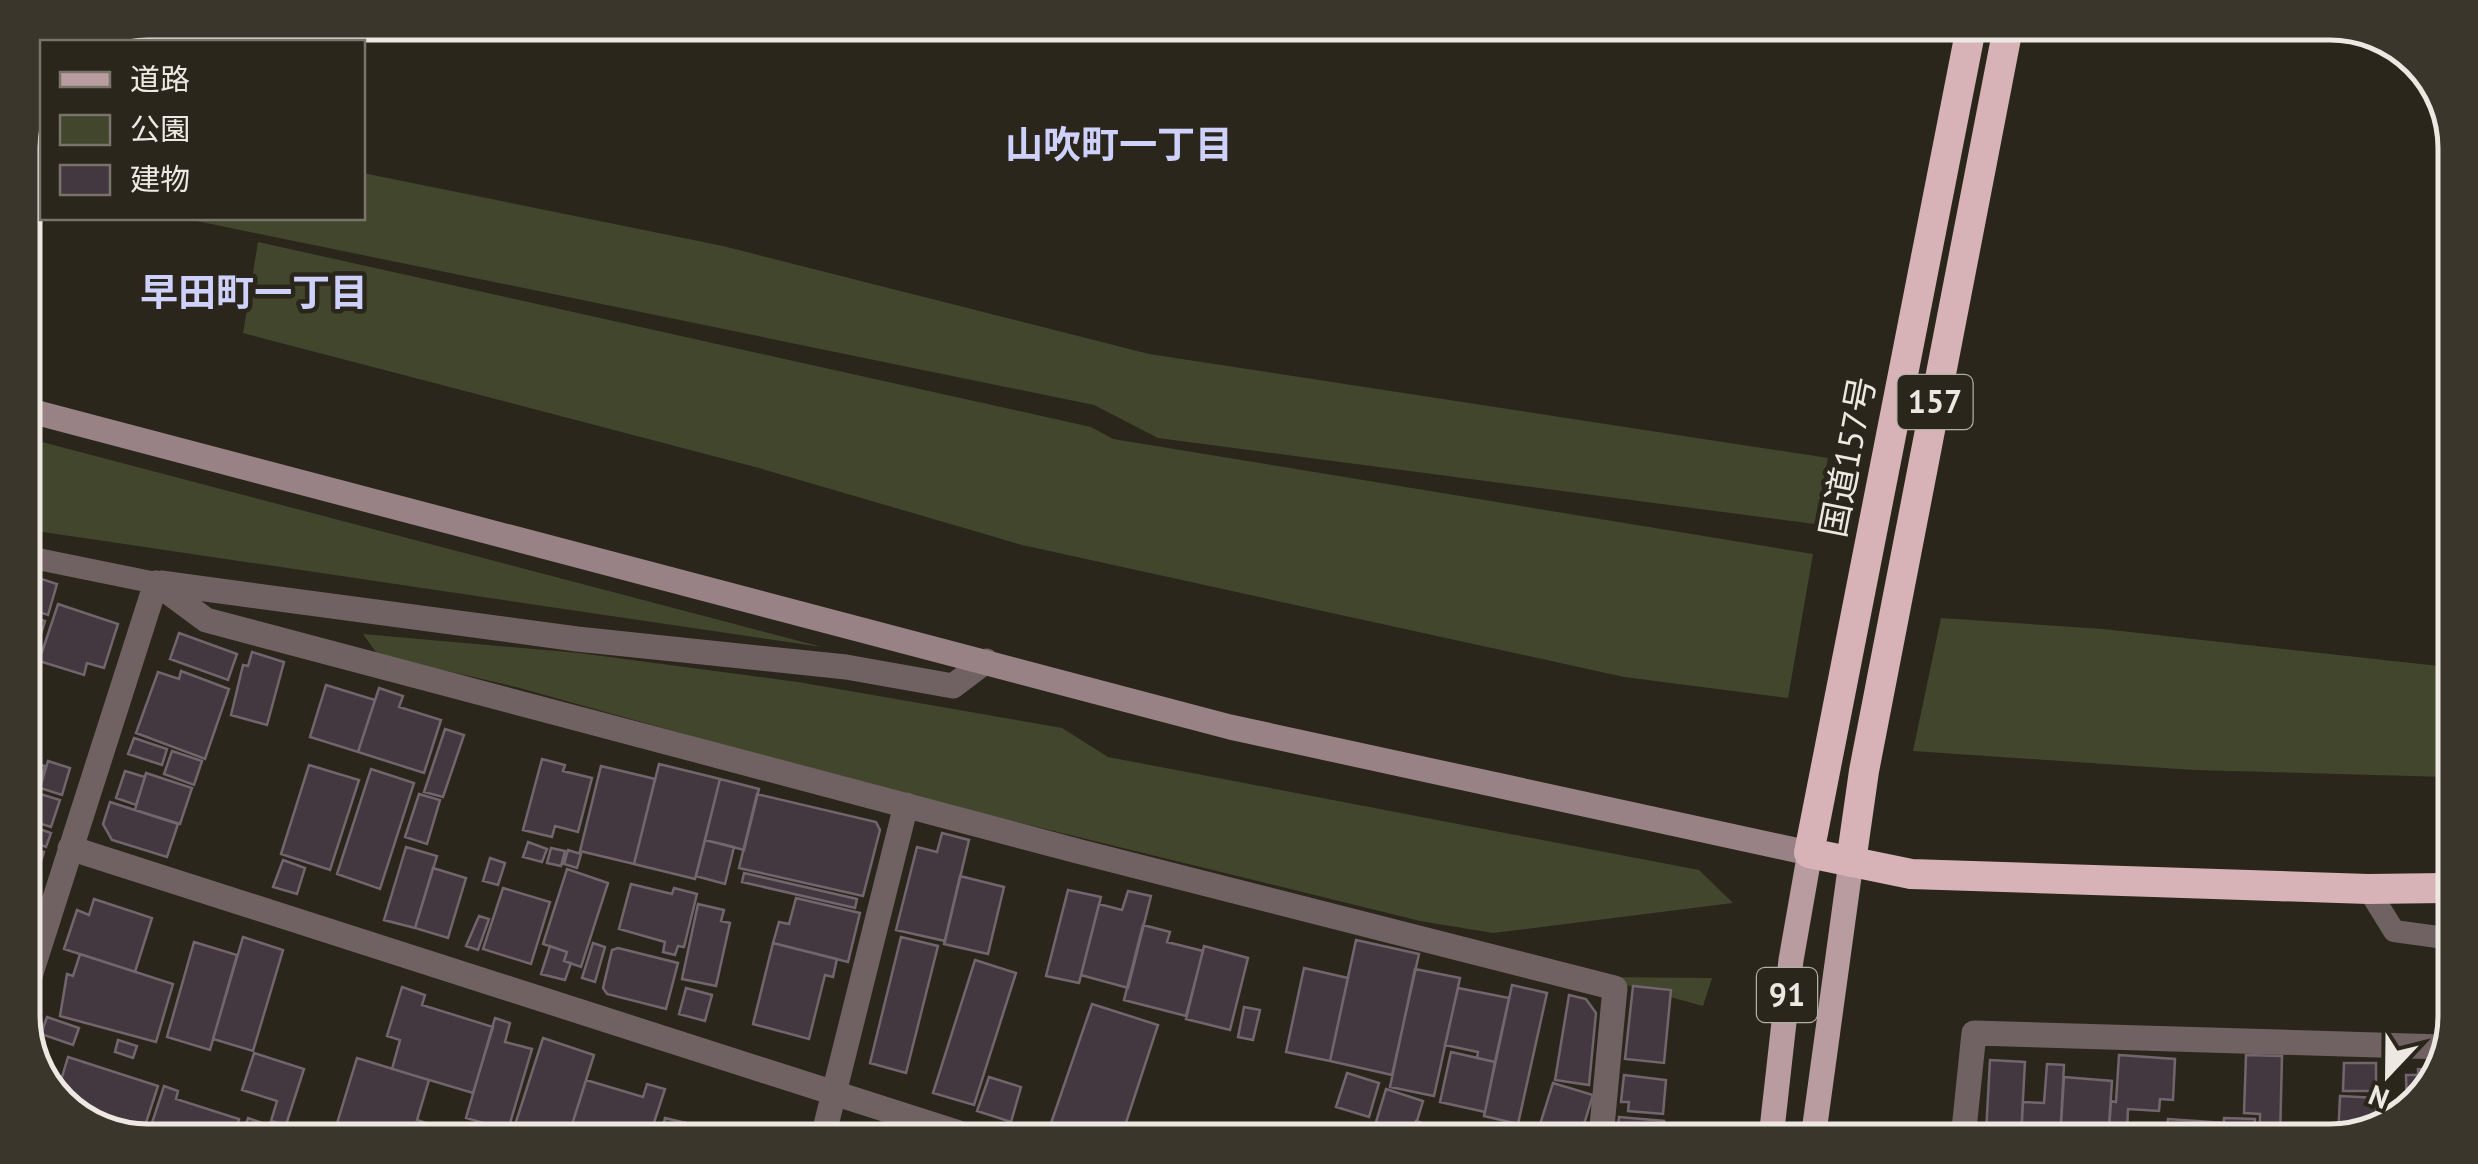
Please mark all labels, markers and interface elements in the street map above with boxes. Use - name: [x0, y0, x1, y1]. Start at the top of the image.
- legend: [40, 40, 365, 220]
- text: 道路: [130, 59, 190, 98]
- text: 公園: [130, 109, 190, 148]
- district label: 山吹町一丁目: [1005, 119, 1233, 168]
- text: 建物: [130, 159, 190, 198]
- district label: 早田町一丁目: [140, 267, 368, 316]
- street label: 国道157号: [1809, 373, 1885, 541]
- road number: 157: [1898, 375, 1972, 429]
- road number: 91: [1757, 968, 1817, 1022]
- north arrow: [2338, 1024, 2438, 1124]
- text: N: [2363, 1077, 2394, 1118]

